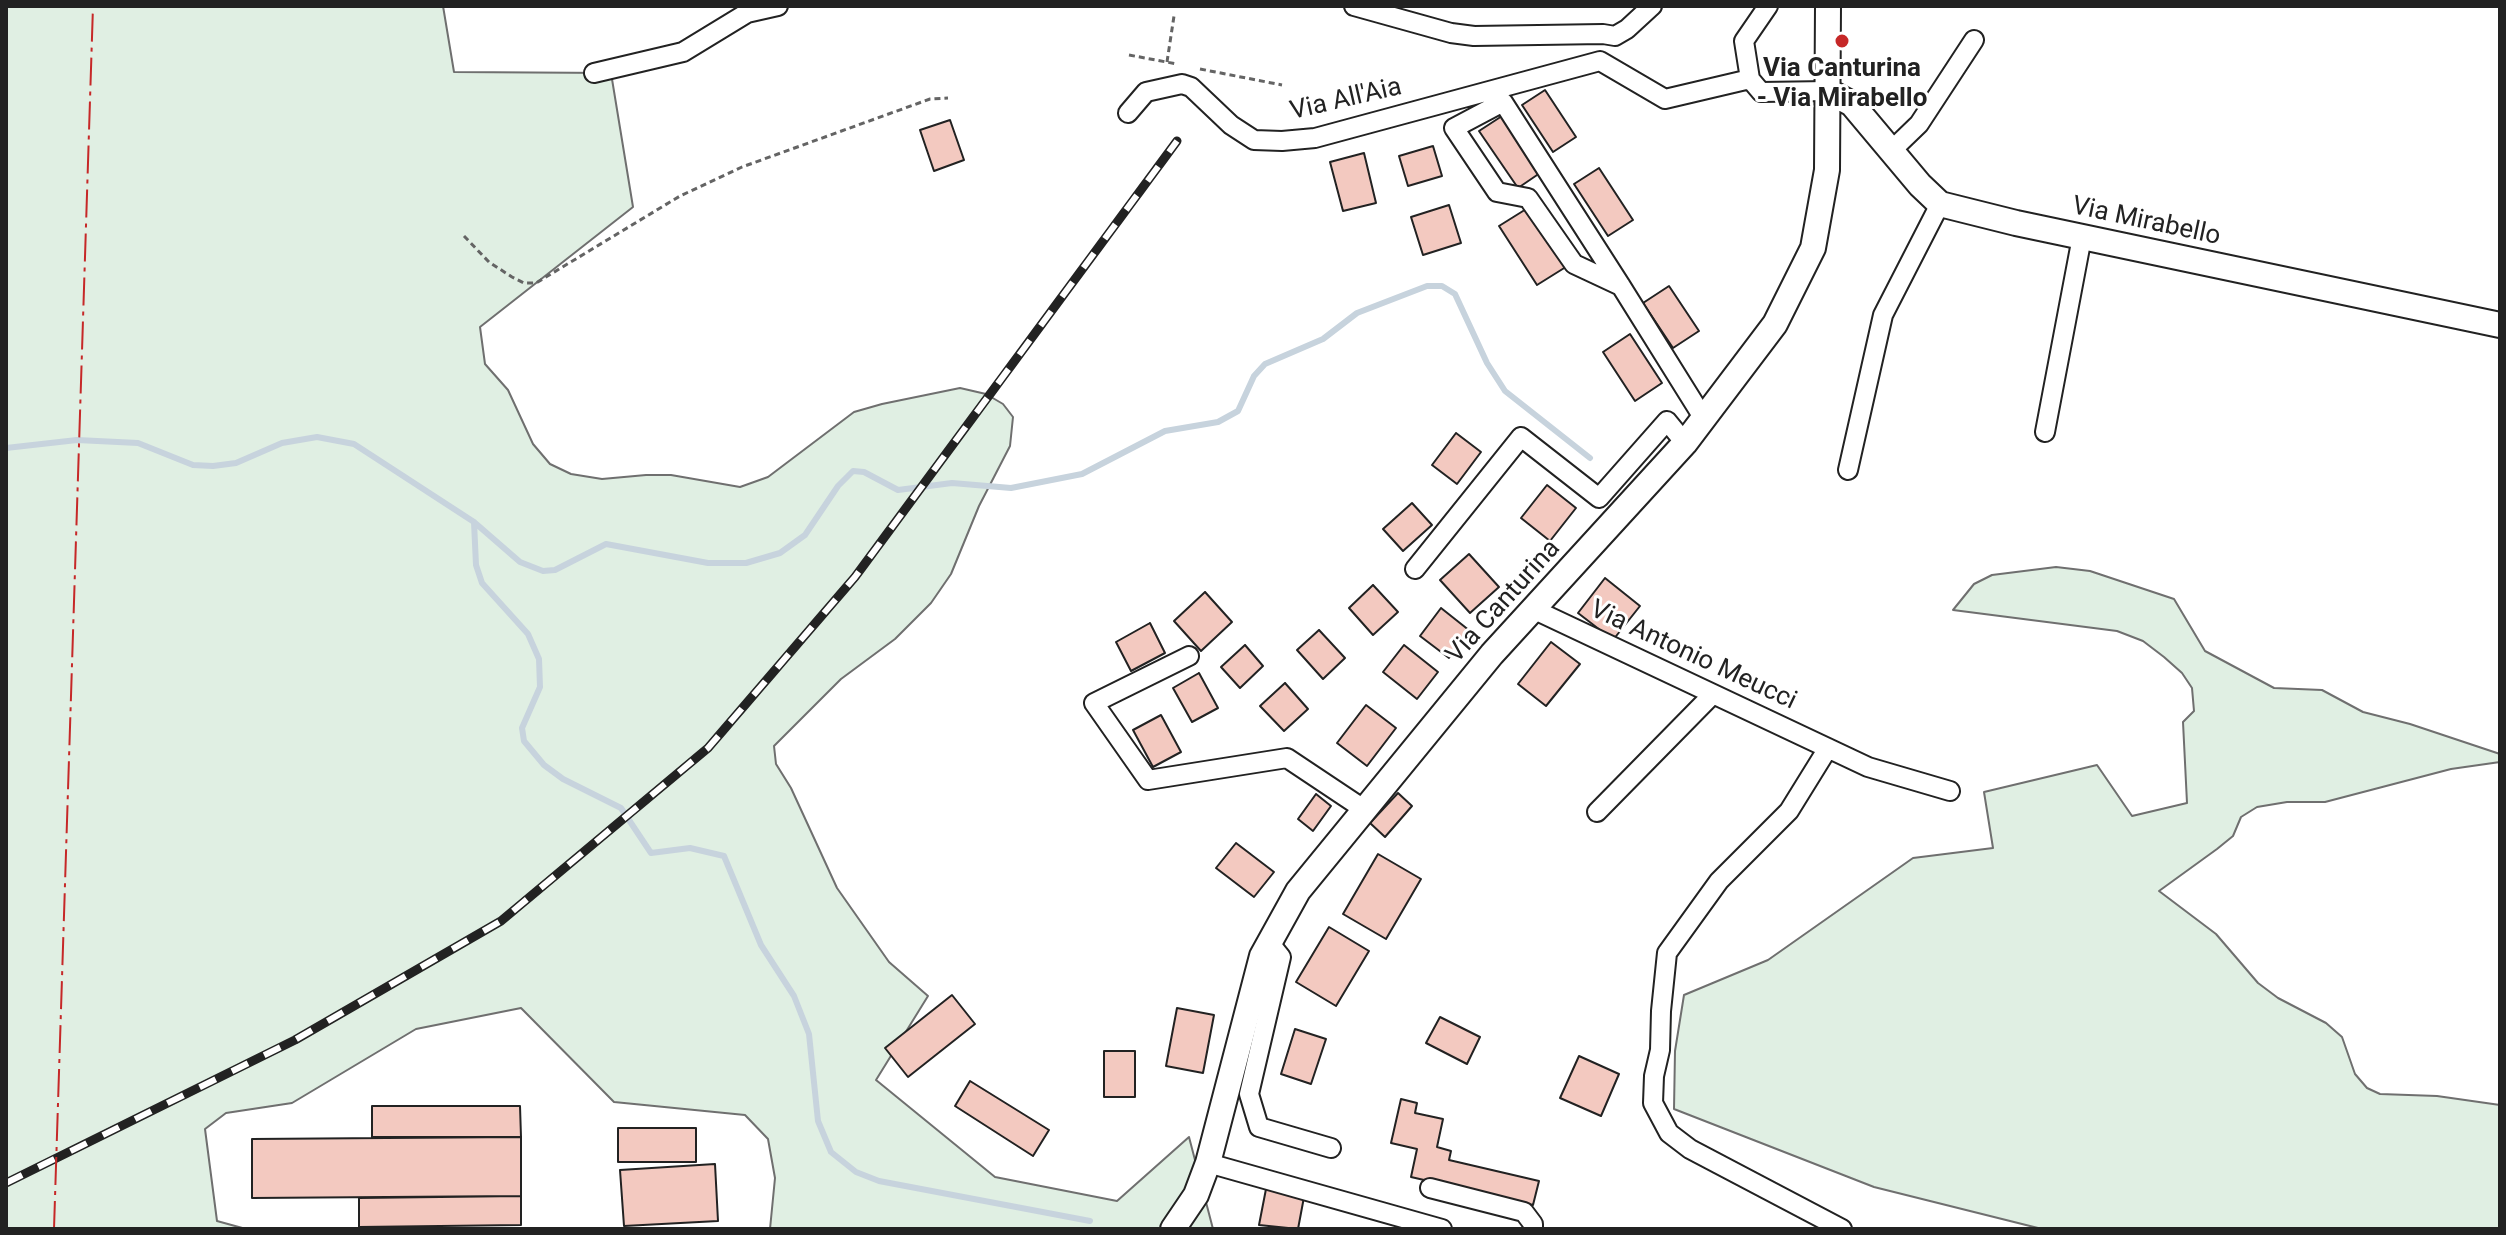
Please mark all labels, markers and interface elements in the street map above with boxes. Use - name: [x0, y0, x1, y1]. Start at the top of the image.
- marker: Via Canturina - Via Mirabello: [1833, 32, 1851, 50]
- place label: Via Canturina - Via Mirabello: [1757, 53, 1927, 114]
- street label: Via All'Aia: [1287, 72, 1405, 128]
- street label: Via Mirabello: [2069, 191, 2223, 253]
- street label: Via Canturina: [1440, 534, 1568, 670]
- street label: Via Antonio Meucci: [1585, 594, 1801, 718]

